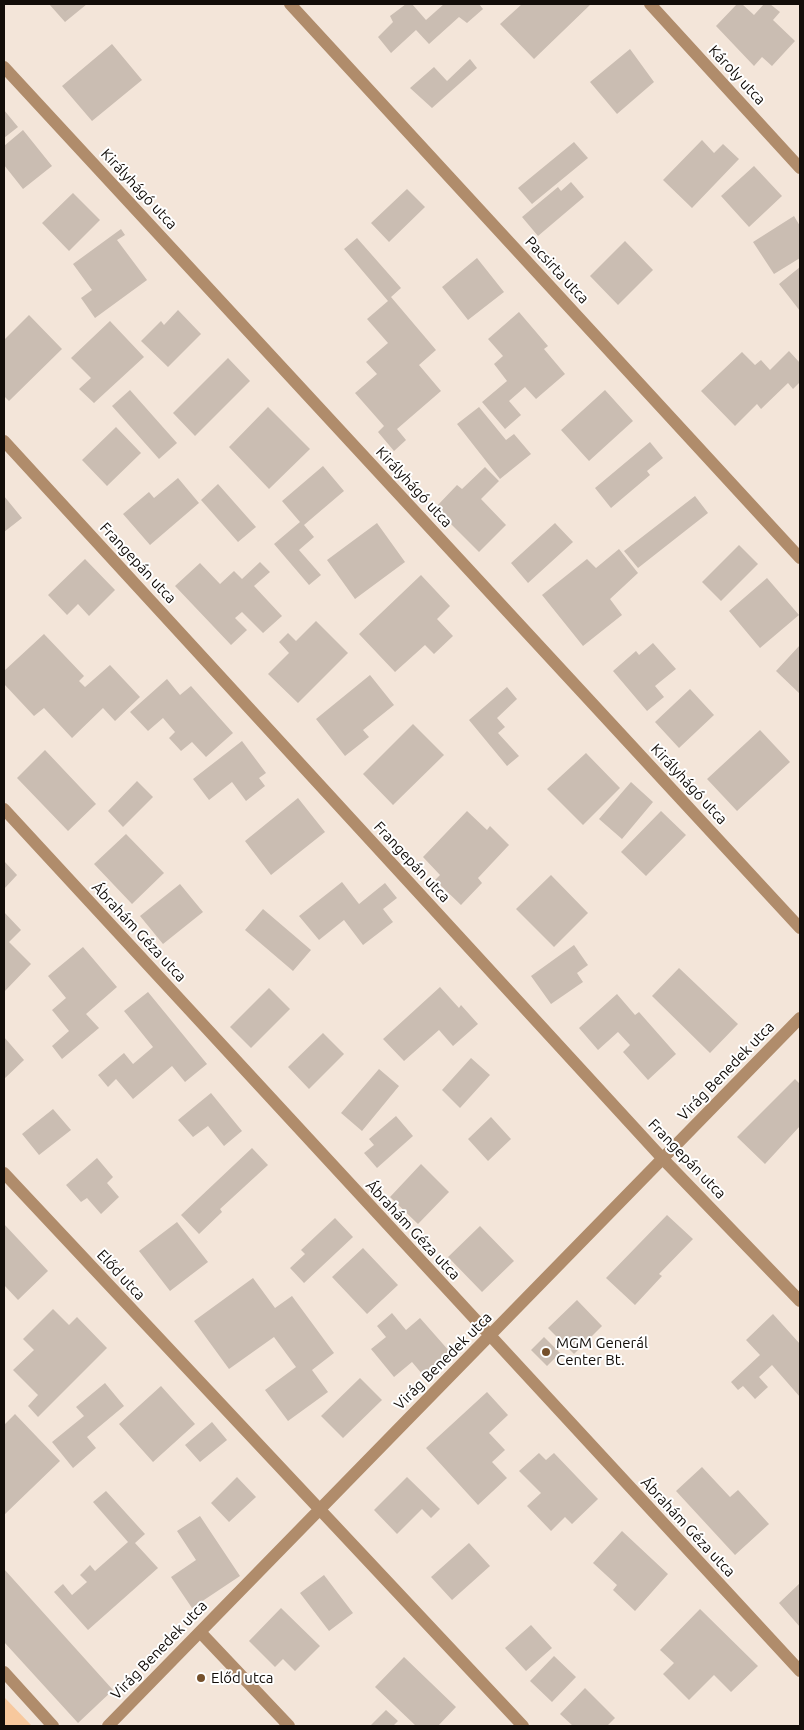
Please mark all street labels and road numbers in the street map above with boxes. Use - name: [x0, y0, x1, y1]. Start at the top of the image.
- street label: Károly utca: [705, 41, 769, 109]
- street label: Királyhágó utca: [97, 145, 181, 233]
- street label: Pacsirta utca: [521, 233, 593, 307]
- street label: Királyhágó utca: [372, 443, 456, 531]
- street label: Frangepán utca: [96, 519, 180, 607]
- street label: Királyhágó utca: [647, 740, 731, 828]
- street label: Frangepán utca: [370, 818, 454, 906]
- street label: Ábrahám Géza utca: [88, 878, 190, 986]
- street label: Virág Benedek utca: [674, 1018, 778, 1124]
- street label: Frangepán utca: [644, 1115, 730, 1203]
- street label: Ábrahám Géza utca: [362, 1176, 464, 1284]
- street label: Előd utca: [93, 1246, 149, 1304]
- street label: Virág Benedek utca: [390, 1308, 496, 1414]
- street label: Ábrahám Géza utca: [637, 1473, 739, 1581]
- street label: Virág Benedek utca: [107, 1597, 211, 1703]

